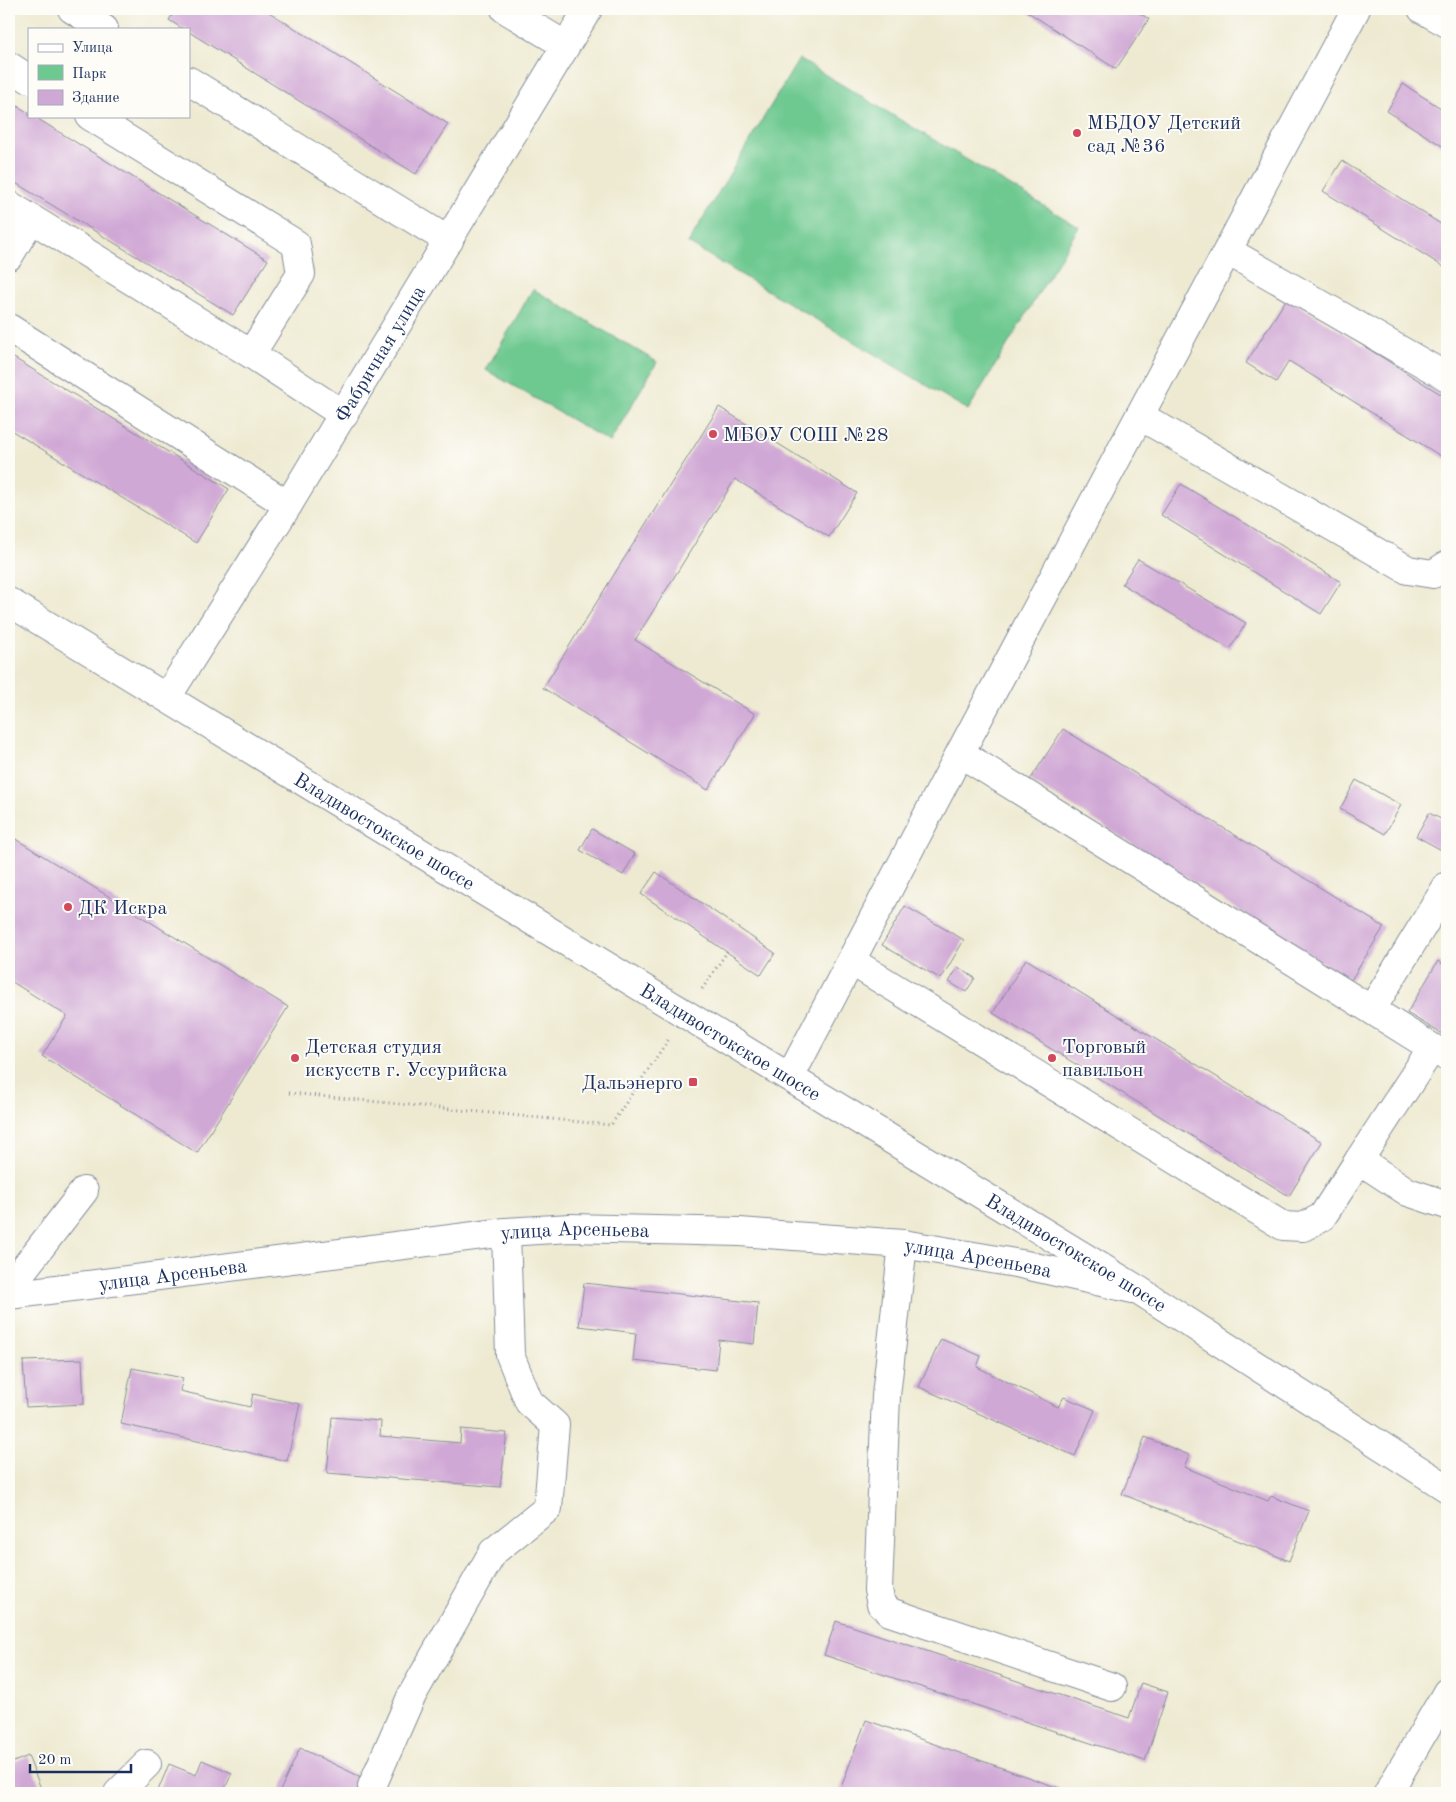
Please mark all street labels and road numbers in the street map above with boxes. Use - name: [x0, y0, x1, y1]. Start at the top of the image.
- street label: Фабричная улица: [332, 283, 430, 426]
- street label: Владивостокское шоссе: [290, 770, 477, 895]
- street label: Владивостокское шоссе: [636, 981, 823, 1106]
- street label: Владивостокское шоссе: [982, 1192, 1169, 1317]
- street label: улица Арсеньева: [499, 1220, 650, 1245]
- street label: улица Арсеньева: [903, 1236, 1054, 1283]
- street label: улица Арсеньева: [98, 1257, 248, 1296]

